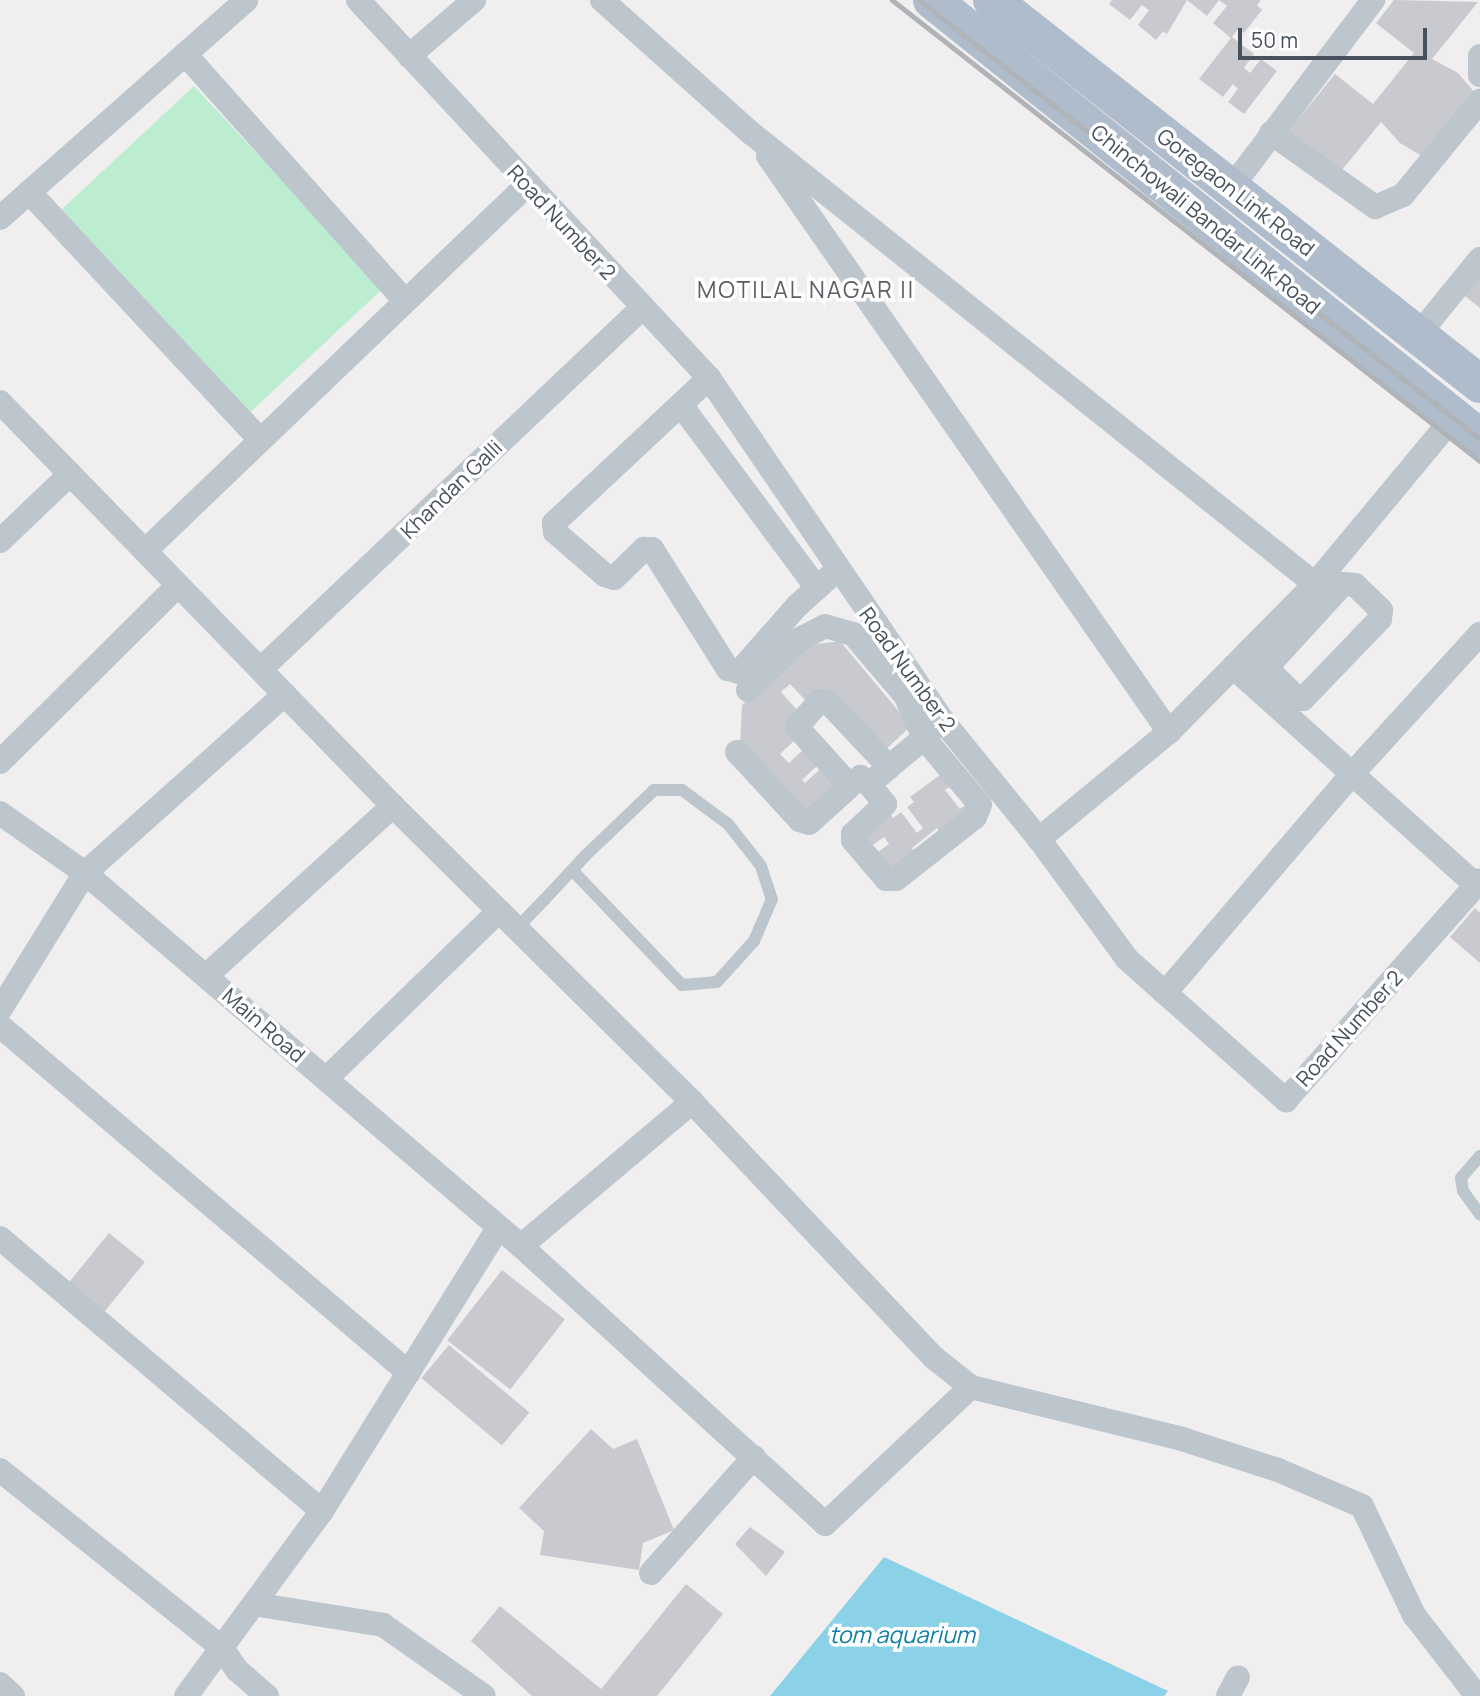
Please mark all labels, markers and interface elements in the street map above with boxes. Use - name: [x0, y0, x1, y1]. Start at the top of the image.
- scale bar: [1242, 14, 1431, 58]
- text: 50 m: [1251, 26, 1298, 54]
- street label: Chinchowali Bandar Link Road: [1086, 119, 1326, 319]
- street label: Goregaon Link Road: [1152, 123, 1320, 261]
- street label: Road Number 2: [503, 160, 621, 284]
- district label: MOTILAL NAGAR II: [698, 275, 914, 303]
- street label: Khandan Galli: [395, 434, 507, 544]
- street label: Road Number 2: [855, 602, 961, 736]
- street label: Road Number 2: [1290, 965, 1408, 1091]
- street label: Main Road: [218, 982, 310, 1068]
- water label: tom aquarium: [829, 1620, 975, 1648]

